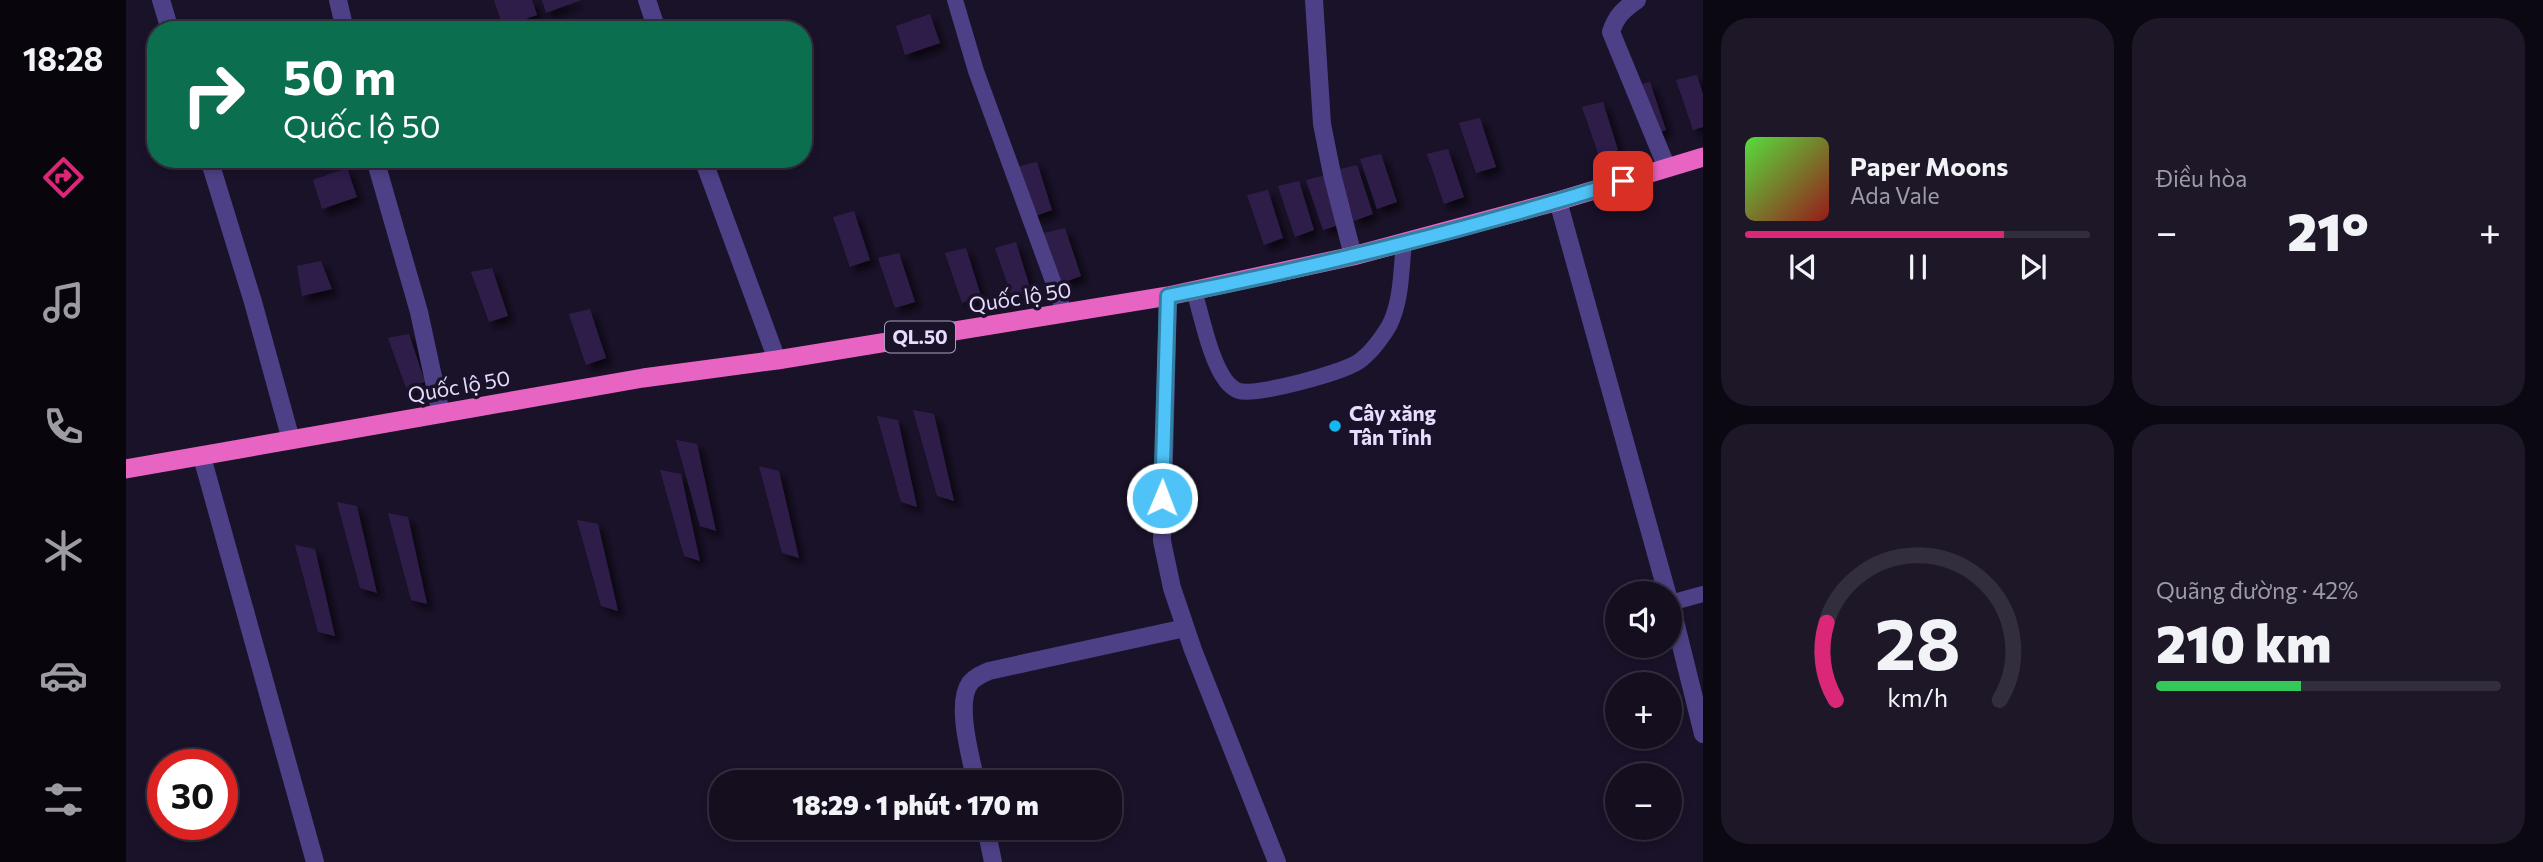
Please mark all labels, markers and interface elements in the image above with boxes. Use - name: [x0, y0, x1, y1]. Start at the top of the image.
- text: 18:28: [23, 38, 103, 78]
- text: 50 m: [283, 45, 396, 105]
- icon: right: [168, 49, 259, 140]
- text: Quốc lộ 50: [283, 105, 441, 145]
- text: Paper Moons: [1850, 150, 2008, 181]
- pin: [1593, 151, 1653, 211]
- icon: directions: [39, 153, 88, 202]
- icon: arrive: [1604, 162, 1642, 200]
- text: Điều hòa: [2156, 164, 2247, 192]
- text: Ada Vale: [1850, 181, 1940, 209]
- text: 21°: [2287, 198, 2369, 262]
- text: −: [2156, 207, 2178, 254]
- text: +: [2479, 207, 2501, 254]
- icon: previous: [1784, 248, 1822, 286]
- icon: pause: [1899, 248, 1937, 286]
- icon: next: [2014, 248, 2052, 286]
- street label: Quốc lộ 50: [967, 276, 1073, 317]
- icon: music: [39, 278, 88, 327]
- road number: QL.50: [885, 322, 955, 352]
- street label: Quốc lộ 50: [406, 364, 512, 407]
- place label: Cây xăng Tân Tỉnh: [1349, 400, 1437, 449]
- icon: phone: [39, 402, 88, 451]
- marker: Cây xăng Tân Tỉnh: [1327, 418, 1343, 434]
- position arrow: [1125, 461, 1199, 535]
- icon: climate: [39, 526, 88, 575]
- text: Quãng đường · 42%: [2156, 576, 2358, 604]
- map controls: [1605, 581, 1682, 840]
- button: sound: [1605, 581, 1682, 658]
- text: 28: [1875, 596, 1961, 685]
- text: 210 km: [2156, 610, 2331, 674]
- icon: car: [39, 651, 88, 700]
- button: +: [1605, 672, 1682, 749]
- text: km/h: [1887, 682, 1948, 712]
- speed limit sign: 30: [147, 749, 238, 840]
- button: −: [1605, 763, 1682, 840]
- icon: filters: [39, 775, 88, 824]
- text: 18:29 · 1 phút · 170 m: [792, 789, 1039, 820]

